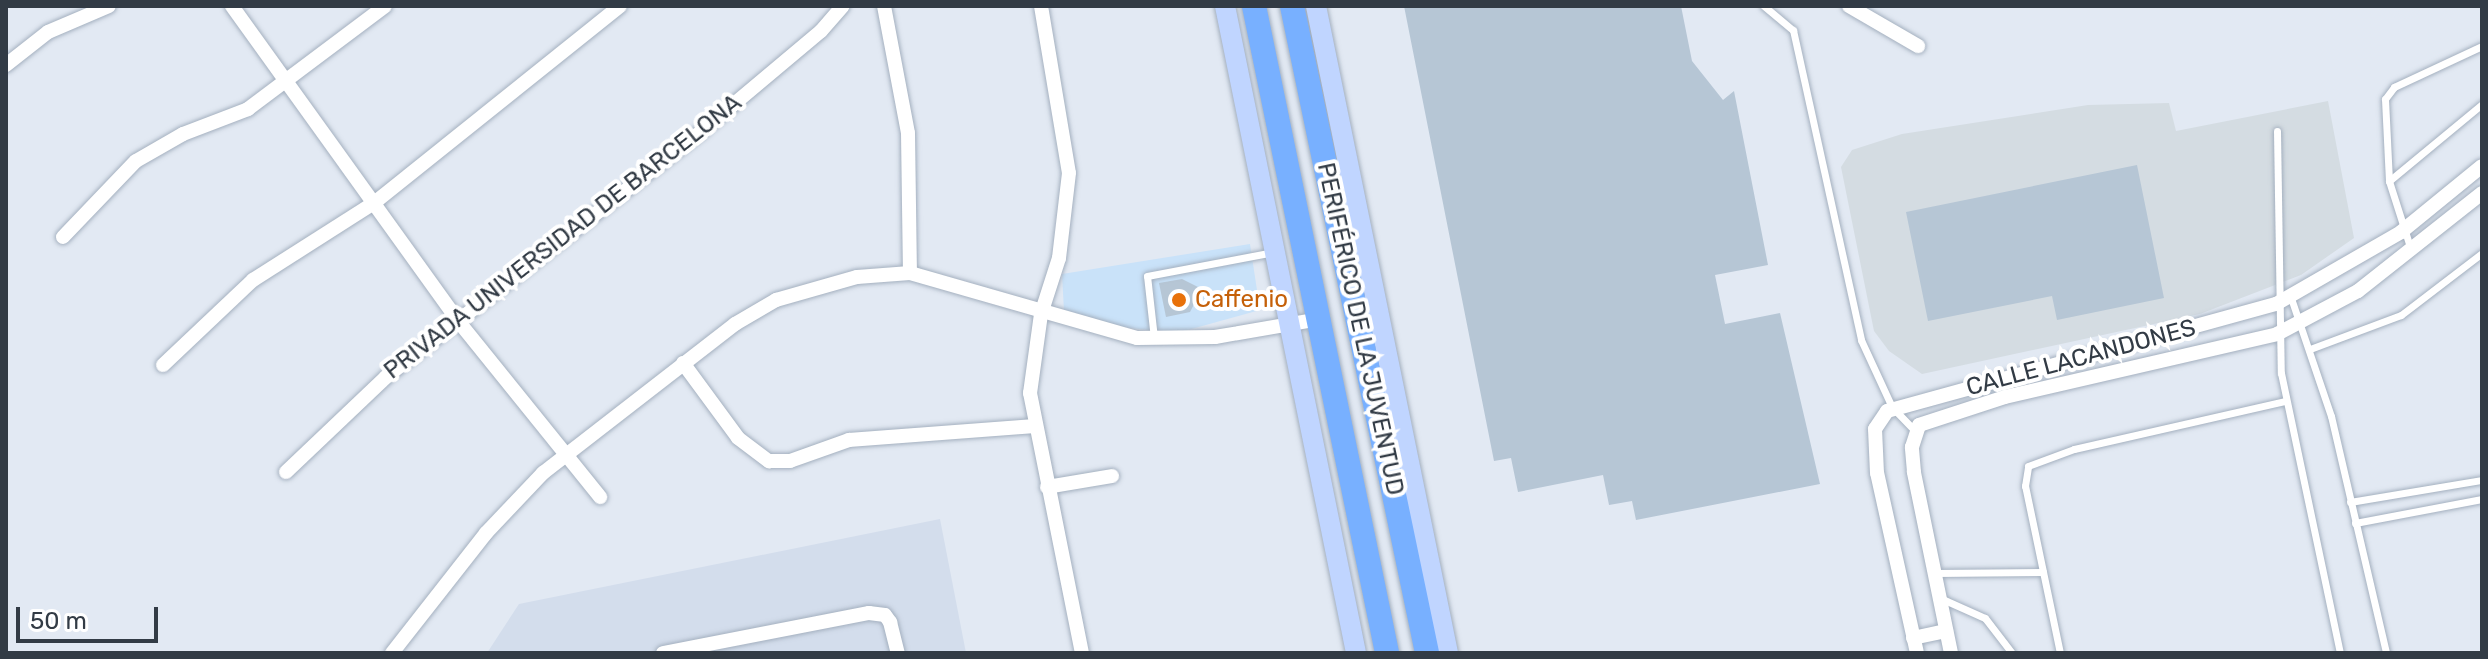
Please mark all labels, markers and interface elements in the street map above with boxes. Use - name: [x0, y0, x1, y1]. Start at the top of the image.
- street label: PRIVADA UNIVERSIDAD DE BARCELONA: [378, 88, 748, 386]
- street label: PERIFÉRICO DE LA JUVENTUD: [1311, 160, 1409, 498]
- place label: Caffenio: [1195, 286, 1288, 314]
- marker: Caffenio: [1170, 291, 1188, 309]
- street label: CALLE LACANDONES: [1963, 314, 2199, 402]
- scale bar: [20, 591, 162, 641]
- text: 50 m: [30, 607, 87, 635]

